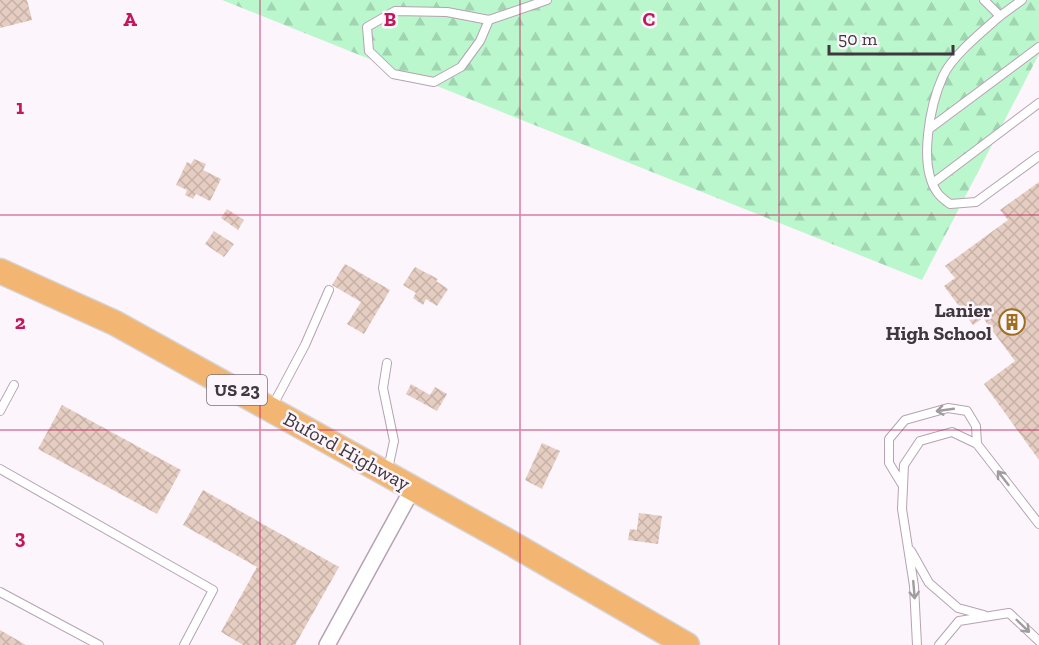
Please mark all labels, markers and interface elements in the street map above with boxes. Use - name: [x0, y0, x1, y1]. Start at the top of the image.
- text: A: [123, 7, 137, 31]
- text: B: [384, 7, 396, 31]
- text: C: [643, 7, 656, 31]
- scale bar: [829, 18, 954, 56]
- text: 50 m: [838, 28, 878, 50]
- text: 1: [16, 95, 24, 119]
- place label: Lanier High School: [885, 298, 992, 345]
- building icon: Lanier High School: [997, 307, 1027, 337]
- text: 2: [15, 310, 26, 334]
- road number: US 23: [207, 375, 267, 405]
- one-way arrow: [936, 405, 955, 416]
- street label: Buford Highway: [280, 406, 415, 496]
- one-way arrow: [997, 470, 1010, 486]
- text: 3: [15, 525, 26, 549]
- one-way arrow: [909, 580, 920, 599]
- one-way arrow: [1015, 618, 1030, 633]

